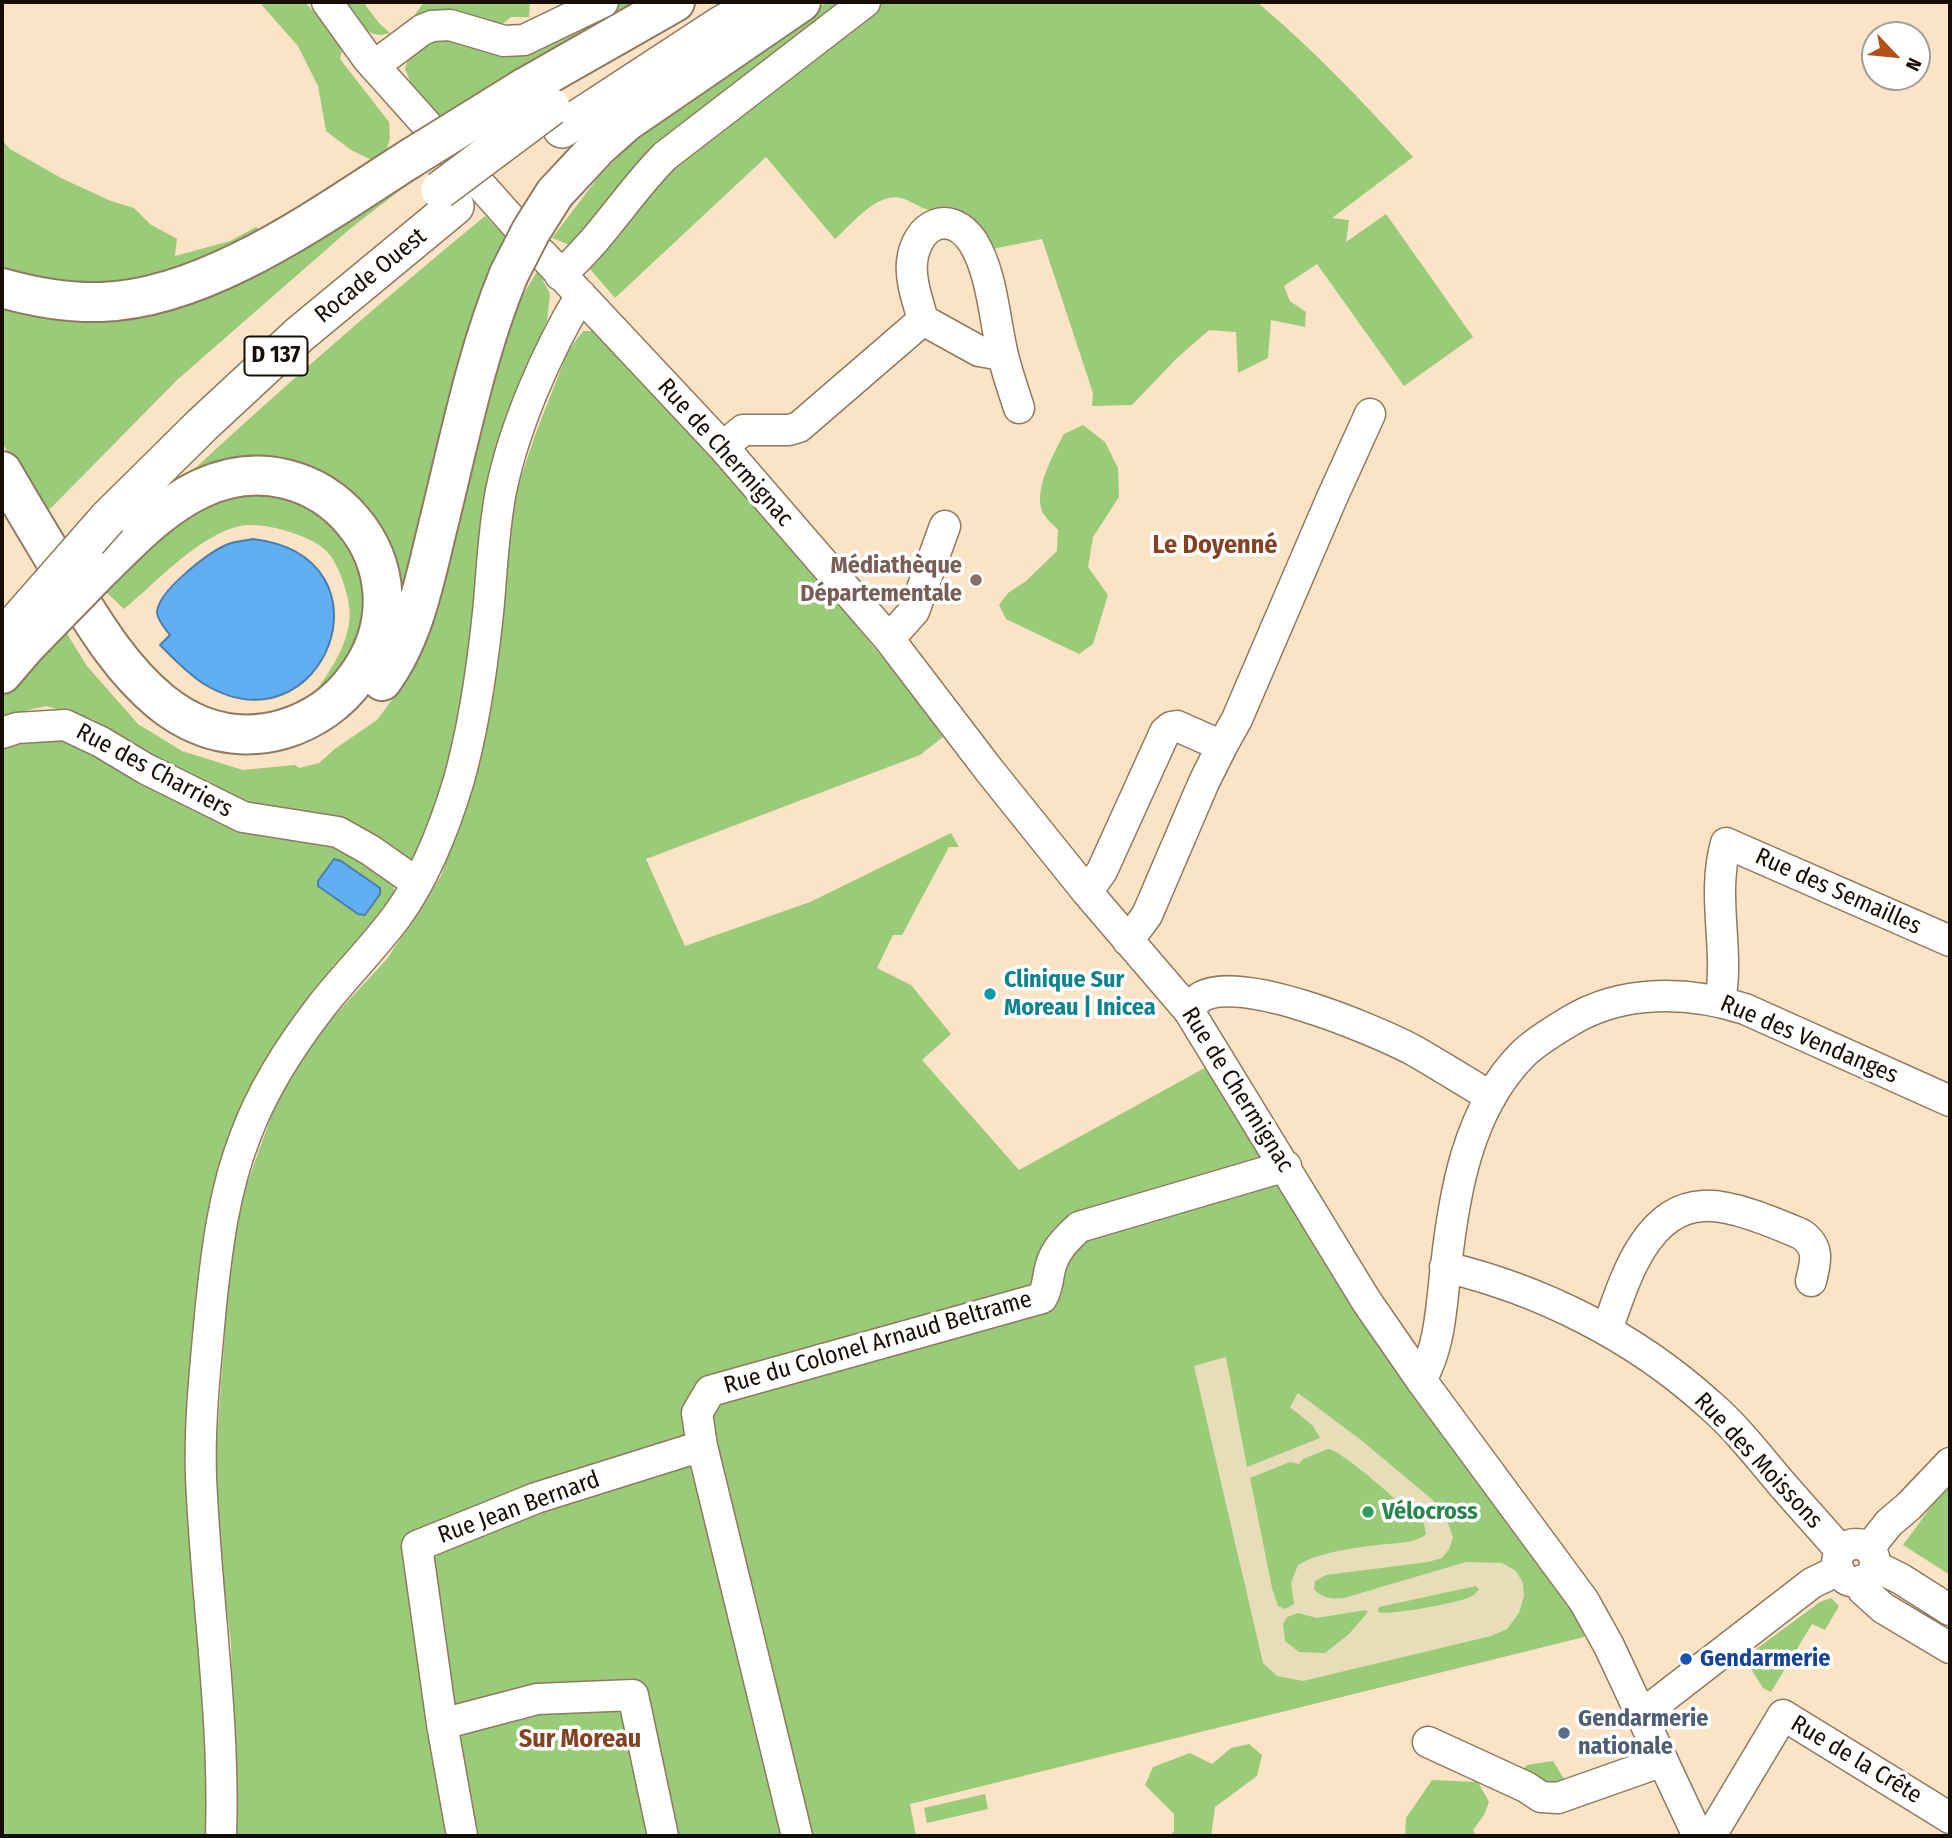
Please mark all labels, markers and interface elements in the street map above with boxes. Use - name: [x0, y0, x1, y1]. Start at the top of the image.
- north arrow: [1861, 21, 1931, 91]
- text: N: [1901, 54, 1926, 75]
- street label: Rocade Ouest: [309, 222, 433, 330]
- road number: D 137: [244, 336, 308, 376]
- street label: Rue de Chermignac: [651, 373, 799, 533]
- district label: Le Doyenné: [1152, 530, 1278, 562]
- place label: Médiathèque Départementale: [800, 552, 962, 608]
- marker: Médiathèque Départementale: [968, 572, 984, 588]
- street label: Rue des Charriers: [71, 718, 237, 824]
- street label: Rue des Semailles: [1751, 843, 1925, 941]
- place label: Clinique Sur Moreau | Inicea: [1004, 966, 1156, 1022]
- marker: Clinique Sur Moreau | Inicea: [982, 986, 998, 1002]
- street label: Rue des Vendanges: [1716, 990, 1902, 1090]
- street label: Rue de Chermignac: [1175, 1002, 1299, 1178]
- street label: Rue du Colonel Arnaud Beltrame: [721, 1285, 1035, 1401]
- street label: Rue des Moissons: [1688, 1387, 1828, 1535]
- street label: Rue Jean Bernard: [434, 1465, 604, 1551]
- place label: Vélocross: [1382, 1498, 1478, 1526]
- marker: Vélocross: [1360, 1504, 1376, 1520]
- place label: Gendarmerie: [1700, 1645, 1830, 1673]
- marker: Gendarmerie: [1678, 1651, 1694, 1667]
- place label: Gendarmerie nationale: [1578, 1705, 1708, 1761]
- street label: Rue de la Crête: [1785, 1710, 1927, 1810]
- district label: Sur Moreau: [519, 1724, 641, 1756]
- marker: Gendarmerie nationale: [1556, 1725, 1572, 1741]

